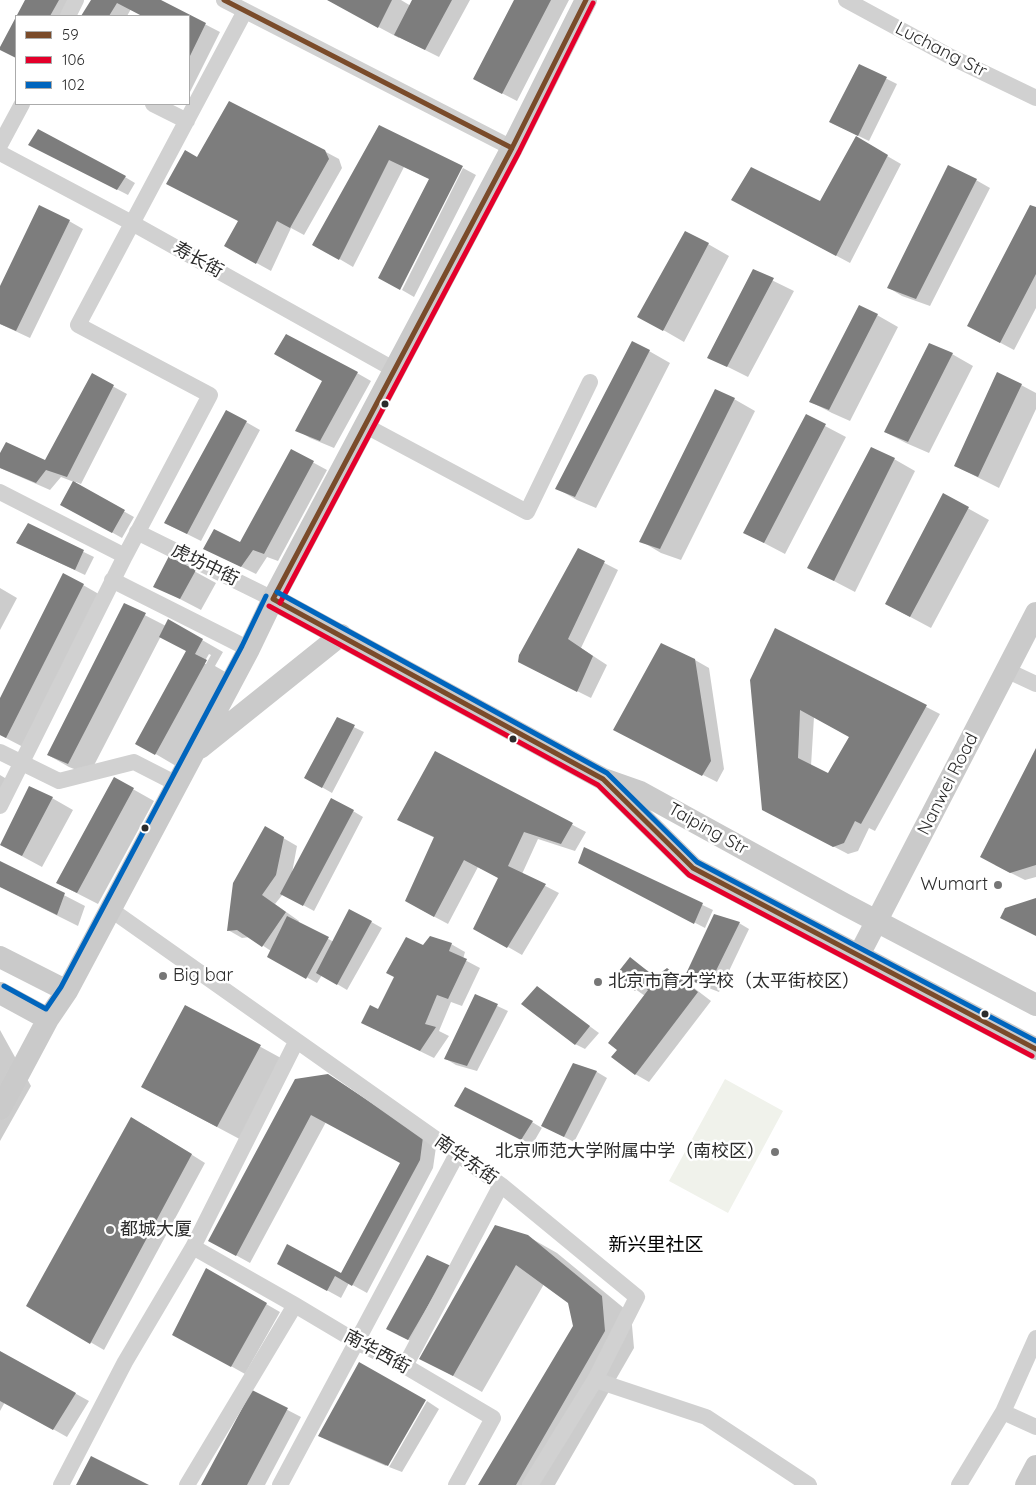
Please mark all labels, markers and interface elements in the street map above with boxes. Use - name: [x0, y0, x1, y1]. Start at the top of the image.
- legend: [15, 15, 190, 105]
- street label: Luchang Str: [892, 18, 990, 82]
- text: 59: [62, 25, 79, 44]
- text: 106: [62, 50, 85, 69]
- text: 102: [62, 75, 85, 94]
- street label: 寿长街: [169, 237, 227, 283]
- unlabelled marker: [380, 399, 390, 409]
- street label: 虎坊中街: [168, 540, 242, 590]
- street label: Nanwei Road: [913, 729, 983, 839]
- unlabelled marker: [508, 734, 518, 744]
- street label: Taiping Str: [664, 798, 752, 860]
- unlabelled marker: [140, 823, 150, 833]
- place label: Wumart: [920, 874, 988, 896]
- marker: Wumart: [992, 879, 1004, 891]
- place label: Big bar: [173, 965, 233, 987]
- marker: Big bar: [157, 970, 169, 982]
- place label: 北京市育才学校（太平街校区）: [608, 971, 860, 993]
- marker: 北京市育才学校（太平街校区）: [592, 976, 604, 988]
- unlabelled marker: [980, 1009, 990, 1019]
- street label: 南华东街: [430, 1131, 502, 1189]
- place label: 北京师范大学附属中学（南校区）: [495, 1141, 765, 1163]
- marker: 北京师范大学附属中学（南校区）: [769, 1146, 781, 1158]
- place label: 都城大厦: [120, 1219, 192, 1241]
- marker: 都城大厦: [104, 1224, 116, 1236]
- district label: 新兴里社区: [609, 1234, 703, 1256]
- street label: 南华西街: [340, 1326, 414, 1378]

